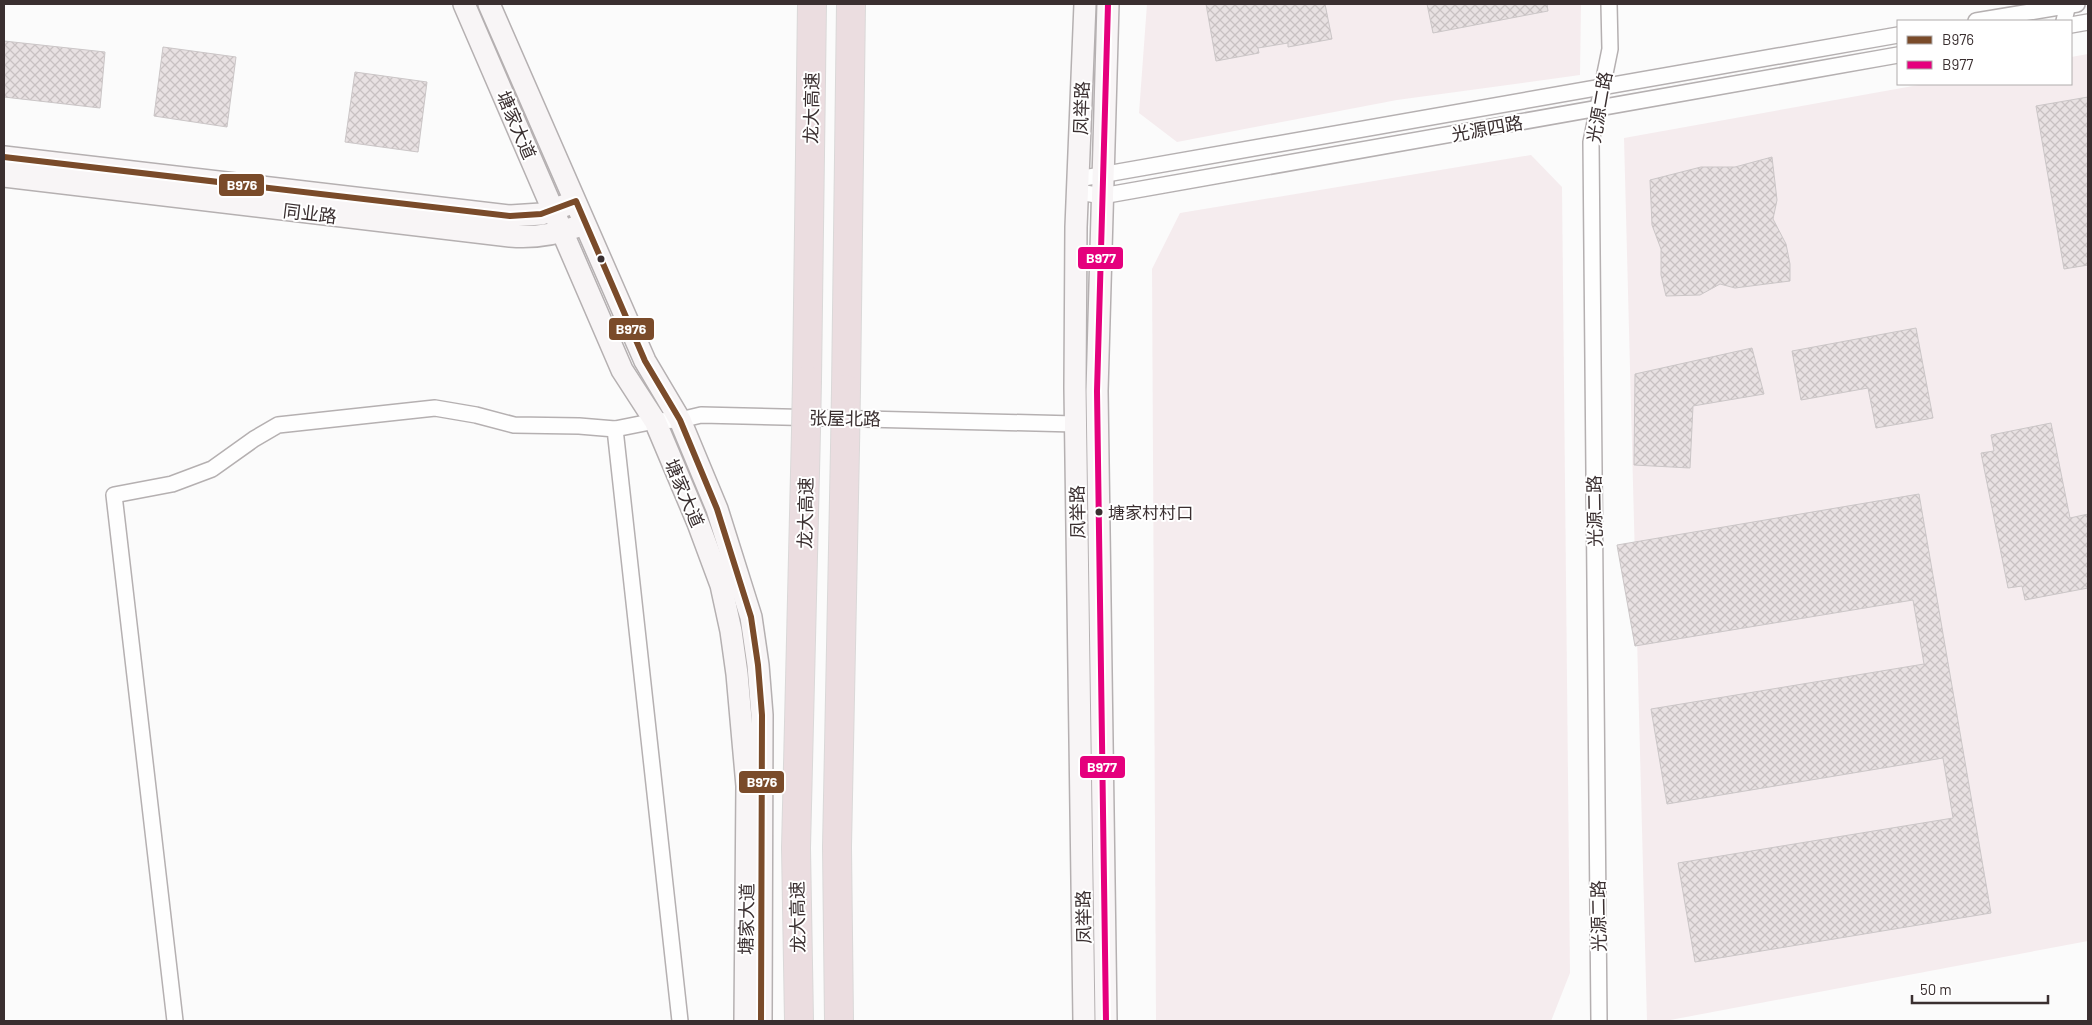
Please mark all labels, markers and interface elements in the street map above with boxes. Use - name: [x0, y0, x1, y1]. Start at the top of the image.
- legend: [1897, 20, 2072, 85]
- text: B976: [1942, 30, 1974, 48]
- text: B977: [1942, 55, 1973, 73]
- street label: 光源二路: [1582, 70, 1616, 144]
- street label: 龙大高速: [799, 72, 823, 144]
- street label: 凤举路: [1069, 81, 1093, 135]
- street label: 塘家大道: [493, 88, 541, 162]
- street label: 光源四路: [1450, 111, 1524, 145]
- line badge: B976: [218, 173, 265, 197]
- text: B976: [227, 176, 258, 193]
- street label: 同业路: [282, 199, 338, 227]
- line badge: B977: [1077, 246, 1124, 270]
- text: B977: [1086, 249, 1116, 266]
- unlabelled marker: [596, 254, 606, 264]
- line badge: B976: [608, 317, 655, 341]
- text: B976: [616, 320, 647, 337]
- street label: 张屋北路: [809, 406, 881, 430]
- street label: 塘家大道: [661, 456, 709, 530]
- street label: 光源二路: [1582, 475, 1606, 547]
- street label: 龙大高速: [793, 477, 817, 549]
- street label: 凤举路: [1066, 485, 1088, 539]
- place label: 塘家村村口: [1108, 502, 1193, 522]
- marker: 塘家村村口: [1094, 507, 1104, 517]
- line badge: B977: [1079, 755, 1126, 779]
- text: B977: [1087, 758, 1117, 775]
- line badge: B976: [738, 770, 785, 794]
- text: B976: [747, 773, 778, 790]
- street label: 光源二路: [1586, 880, 1610, 952]
- street label: 龙大高速: [785, 881, 809, 953]
- street label: 塘家大道: [734, 883, 758, 955]
- street label: 凤举路: [1072, 890, 1094, 944]
- scale bar: [1912, 972, 2048, 1004]
- text: 50 m: [1920, 980, 1952, 998]

